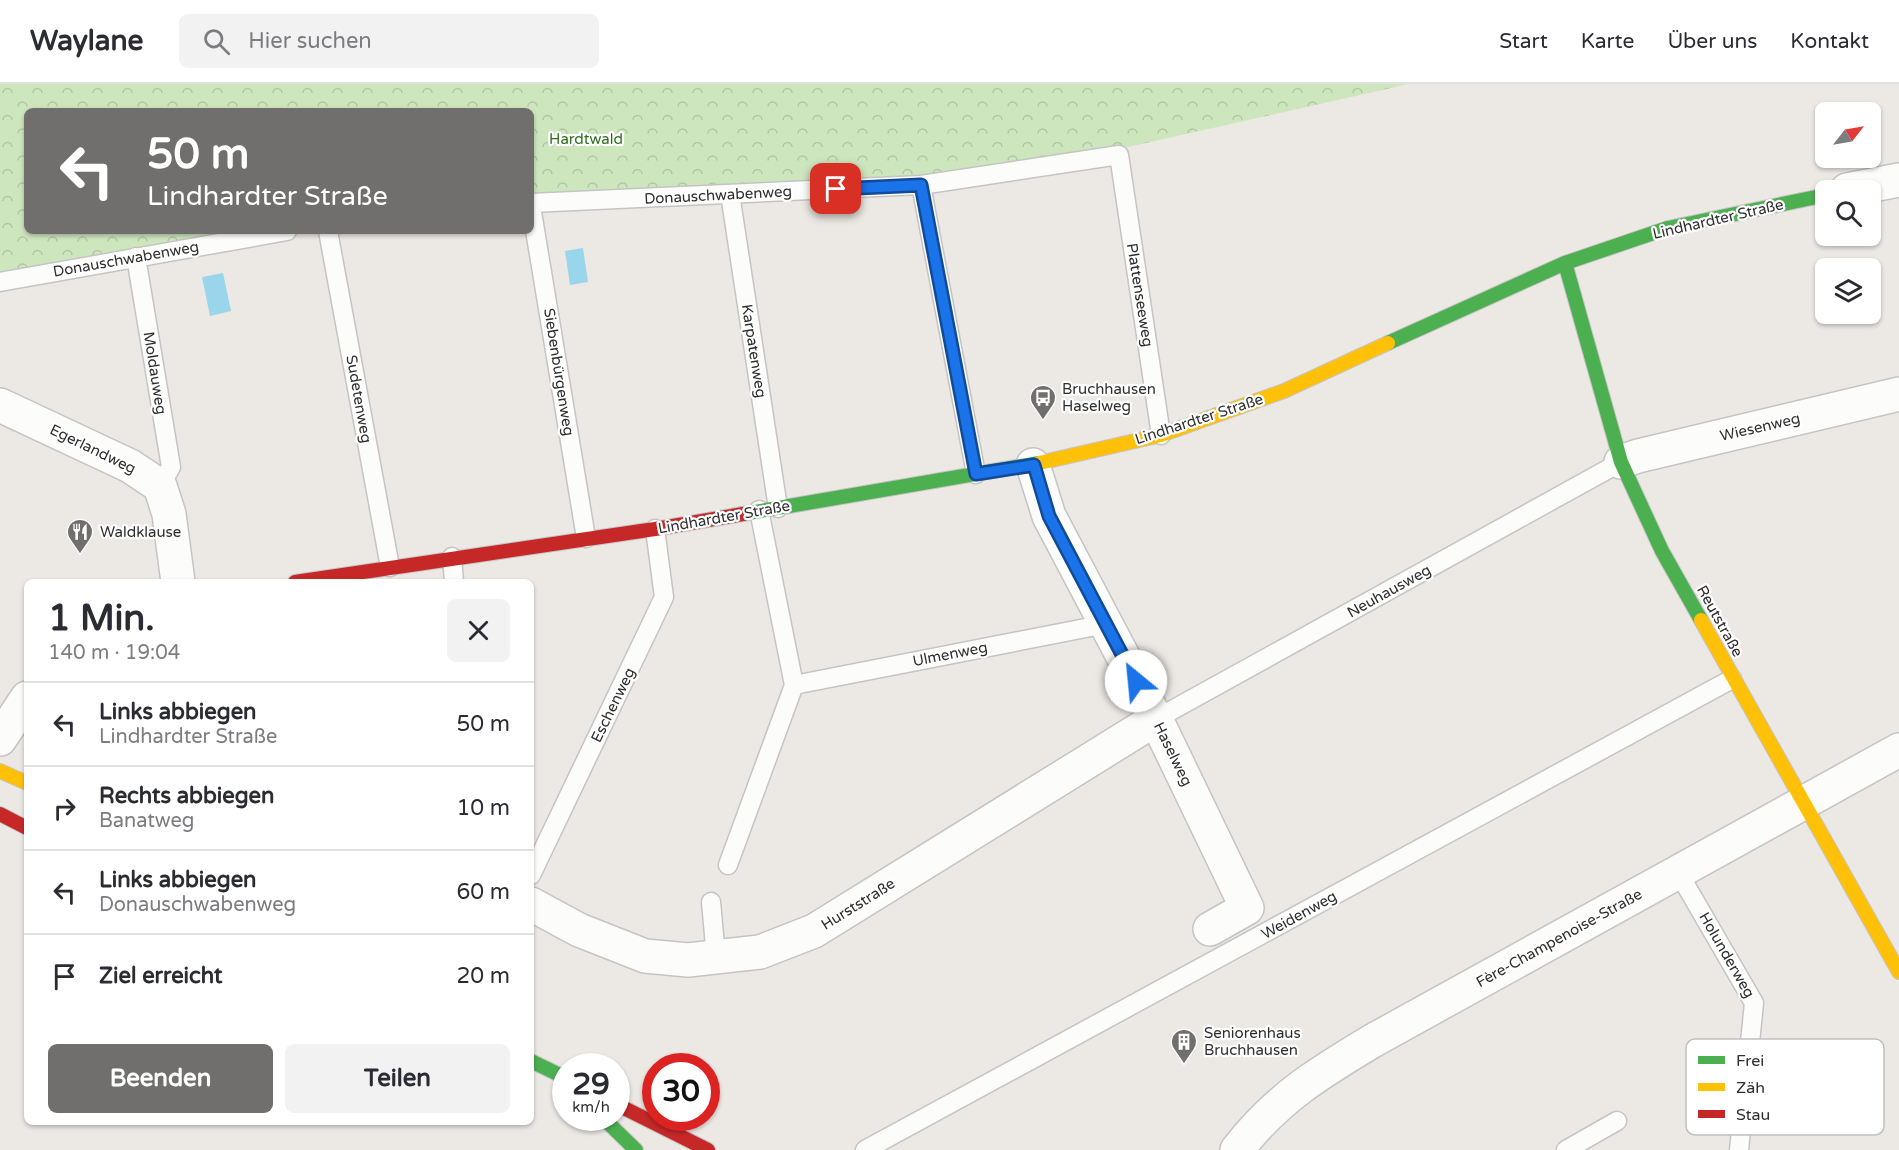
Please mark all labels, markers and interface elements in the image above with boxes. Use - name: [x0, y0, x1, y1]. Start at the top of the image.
- search box: [179, 14, 599, 68]
- text: Waylane: [30, 24, 143, 58]
- icon: search: [200, 25, 233, 58]
- text: Hier suchen: [248, 28, 372, 54]
- text: Start: [1499, 29, 1548, 54]
- text: Karte: [1581, 29, 1634, 54]
- text: Über uns: [1667, 29, 1757, 54]
- text: Kontakt: [1790, 29, 1869, 54]
- north arrow: [1815, 102, 1881, 168]
- map controls: [1815, 102, 1881, 324]
- text: 50 m: [147, 129, 249, 180]
- park label: Hardtwald: [549, 130, 623, 148]
- icon: left: [48, 132, 126, 210]
- pin: [810, 163, 861, 214]
- icon: arrive: [819, 172, 852, 205]
- text: Lindhardter Straße: [147, 180, 388, 213]
- button: search: [1815, 180, 1881, 246]
- street label: Donauschwabenweg: [644, 182, 792, 208]
- street label: Lindhardter Straße: [1651, 195, 1785, 243]
- street label: Donauschwabenweg: [52, 237, 200, 281]
- street label: Plattenseeweg: [1123, 242, 1157, 348]
- button: layers: [1815, 258, 1881, 324]
- street label: Karpatenweg: [738, 303, 770, 399]
- street label: Siebenbürgenweg: [540, 307, 578, 437]
- street label: Moldauweg: [140, 330, 170, 416]
- street label: Sudetenweg: [342, 354, 376, 444]
- place label: Bruchhausen Haselweg: [1062, 380, 1156, 415]
- bus stop icon: Bruchhausen Haselweg: [1028, 383, 1058, 421]
- street label: Lindhardter Straße: [1133, 390, 1265, 448]
- street label: Wiesenweg: [1718, 409, 1802, 445]
- street label: Egerlandweg: [47, 420, 139, 478]
- street label: Lindhardter Straße: [657, 497, 791, 537]
- restaurant icon: Waldklause: [65, 517, 95, 555]
- place label: Waldklause: [100, 523, 181, 541]
- street label: Neuhausweg: [1344, 561, 1434, 621]
- street label: Reutstraße: [1693, 582, 1747, 660]
- text: 1 Min.: [48, 597, 155, 640]
- button: close: [447, 599, 510, 662]
- street label: Ulmenweg: [911, 638, 989, 670]
- text: 140 m · 19:04: [48, 641, 180, 665]
- position arrow: [1104, 649, 1168, 713]
- street label: Eschenweg: [587, 665, 639, 745]
- text: Links abbiegen: [99, 699, 257, 725]
- icon: left: [48, 708, 81, 741]
- text: 50 m: [456, 711, 510, 737]
- street label: Haselweg: [1150, 719, 1196, 789]
- text: Lindhardter Straße: [99, 725, 277, 749]
- text: Rechts abbiegen: [99, 783, 274, 809]
- icon: right: [48, 792, 81, 825]
- text: 10 m: [456, 795, 510, 821]
- text: Banatweg: [99, 809, 194, 833]
- text: Links abbiegen: [99, 867, 257, 893]
- street label: Hurststraße: [818, 874, 898, 934]
- icon: left: [48, 876, 81, 909]
- text: 60 m: [456, 879, 510, 905]
- street label: Fère-Champenoise-Straße: [1473, 885, 1645, 991]
- street label: Weidenweg: [1258, 887, 1340, 943]
- text: Donauschwabenweg: [99, 893, 296, 917]
- street label: Holunderweg: [1695, 909, 1759, 1001]
- icon: arrive: [48, 960, 81, 993]
- text: Ziel erreicht: [99, 963, 222, 989]
- text: 20 m: [456, 963, 510, 989]
- place label: Seniorenhaus Bruchhausen: [1204, 1024, 1301, 1059]
- building icon: Seniorenhaus Bruchhausen: [1169, 1027, 1199, 1065]
- legend: [1686, 1039, 1884, 1135]
- button: Beenden: [48, 1044, 273, 1113]
- button: Teilen: [285, 1044, 510, 1113]
- text: Frei: [1736, 1051, 1764, 1071]
- speed limit sign: 30: [642, 1053, 720, 1131]
- text: 29: [572, 1066, 610, 1103]
- text: Zäh: [1736, 1078, 1765, 1098]
- text: km/h: [572, 1098, 610, 1116]
- text: Stau: [1736, 1105, 1770, 1125]

